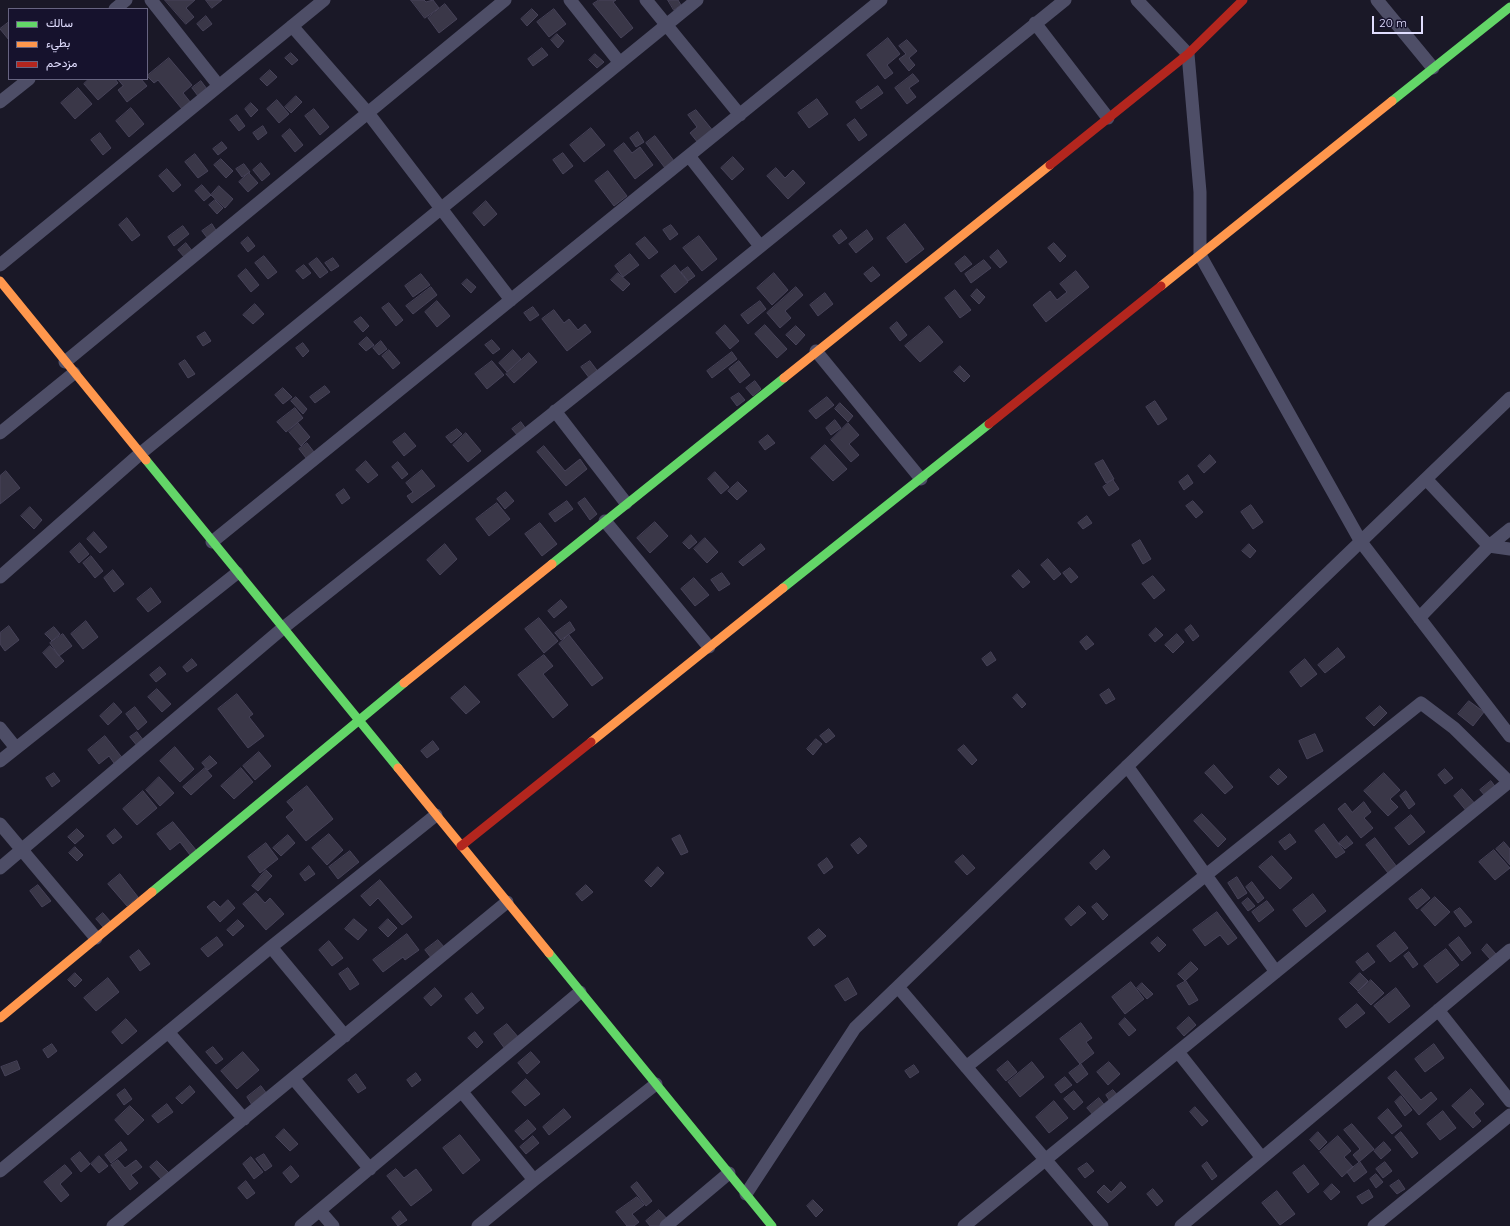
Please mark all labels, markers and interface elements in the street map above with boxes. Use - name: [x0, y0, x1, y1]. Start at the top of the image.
- legend: [8, 8, 148, 80]
- scale bar: [1374, 8, 1425, 34]
- text: سالك: [46, 15, 73, 30]
- text: 20 m: [1379, 15, 1407, 30]
- text: بطيء: [46, 35, 70, 50]
- text: مزدحم: [46, 55, 77, 70]

